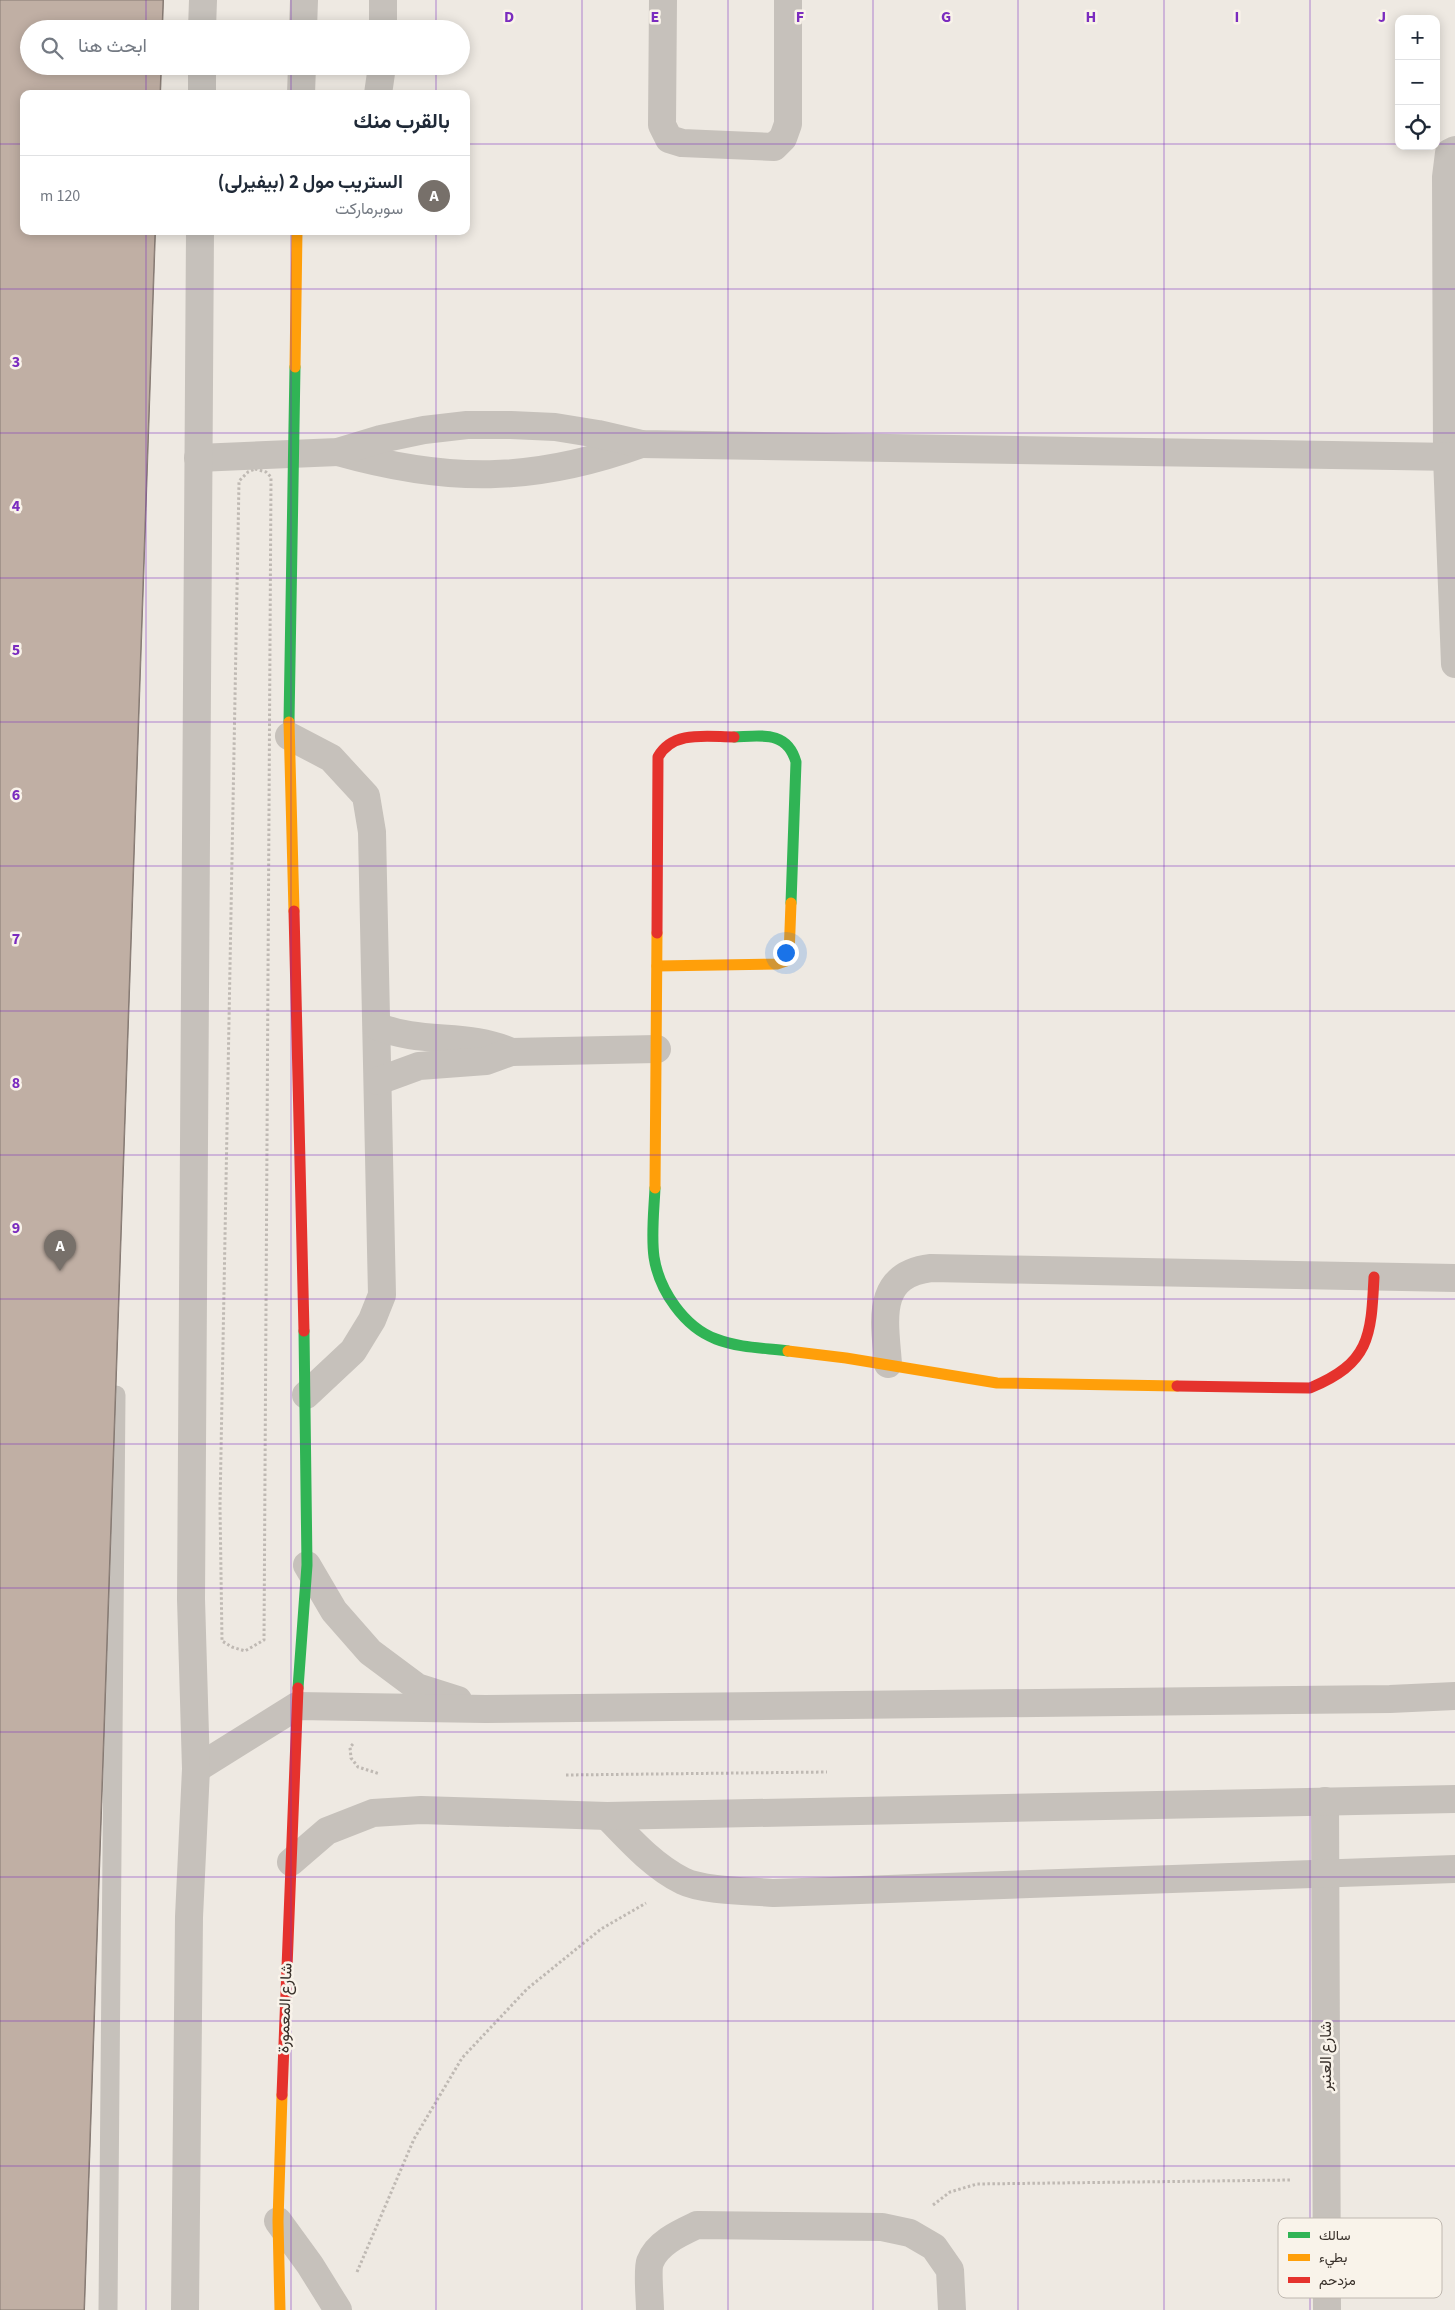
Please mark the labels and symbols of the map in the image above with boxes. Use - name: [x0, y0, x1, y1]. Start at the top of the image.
- text: D: [504, 6, 514, 28]
- text: E: [651, 6, 659, 28]
- text: F: [796, 6, 804, 28]
- text: G: [941, 6, 951, 28]
- text: H: [1086, 6, 1096, 28]
- text: I: [1235, 6, 1239, 28]
- text: J: [1378, 6, 1386, 28]
- text: 3: [12, 351, 20, 373]
- text: 4: [12, 495, 21, 517]
- text: 5: [12, 639, 20, 661]
- text: 6: [12, 784, 20, 806]
- text: 7: [12, 928, 20, 950]
- your location: [773, 940, 799, 966]
- text: 8: [12, 1072, 20, 1094]
- text: 9: [12, 1217, 20, 1239]
- pin: A: [44, 1230, 76, 1271]
- street label: شارع المعمورة: [272, 1963, 298, 2053]
- street label: شارع العنبر: [1315, 2021, 1337, 2092]
- legend: [1278, 2218, 1442, 2298]
- text: سالك: [1319, 2226, 1350, 2246]
- text: بطيء: [1319, 2248, 1347, 2269]
- text: مزدحم: [1319, 2271, 1356, 2291]

